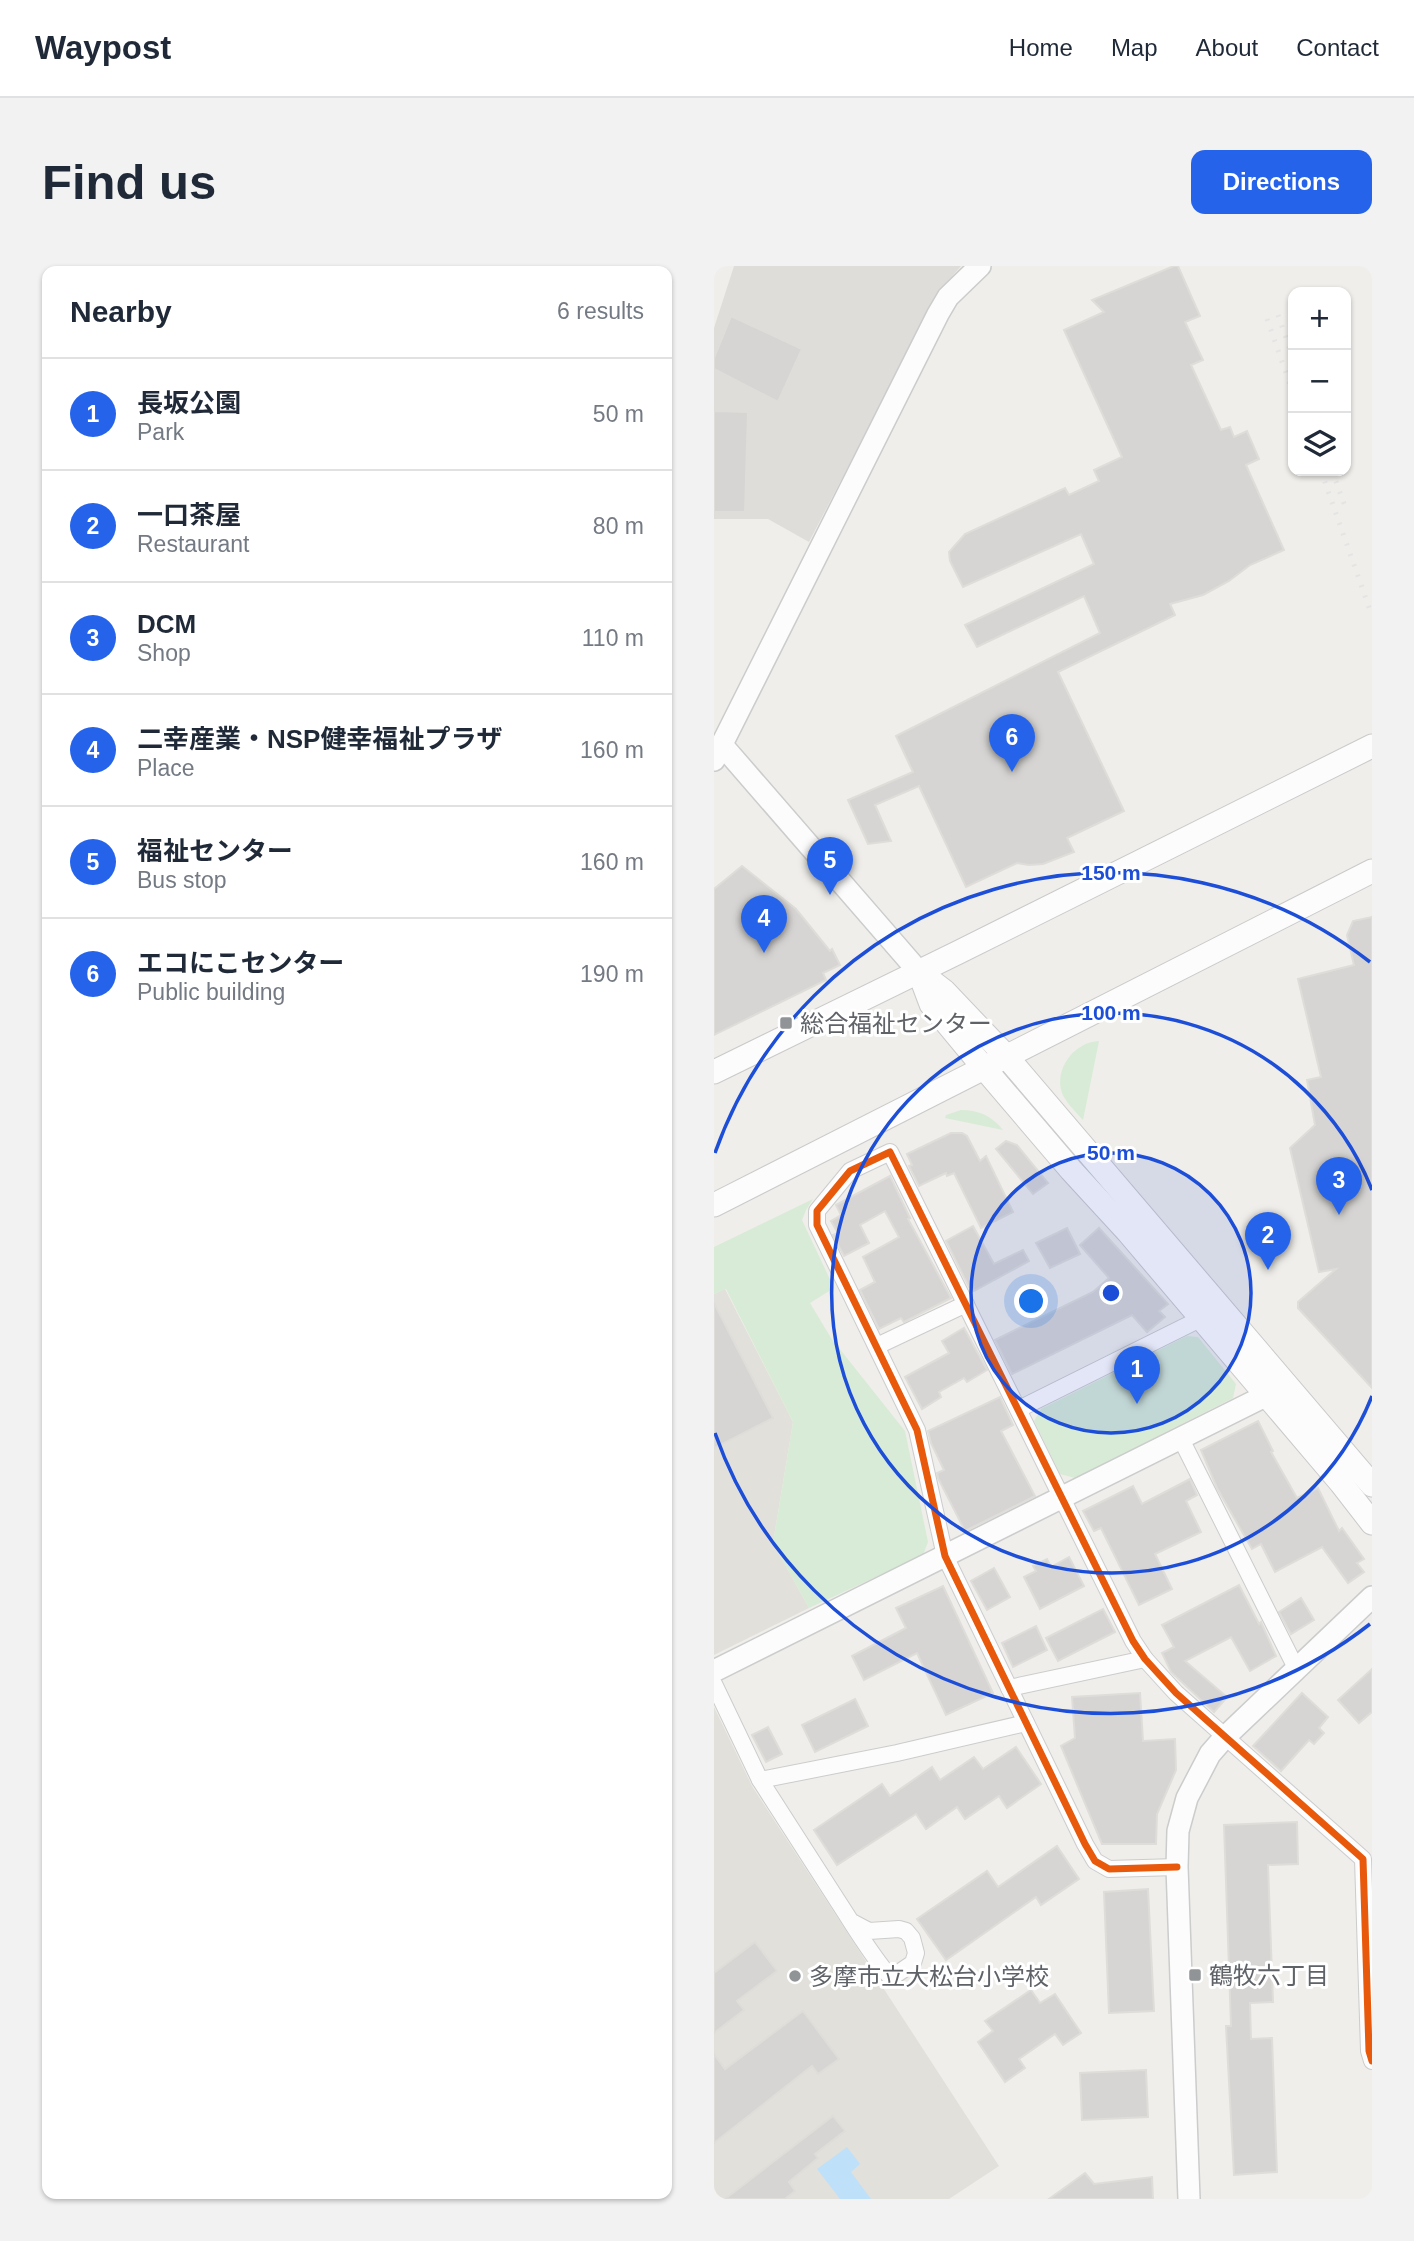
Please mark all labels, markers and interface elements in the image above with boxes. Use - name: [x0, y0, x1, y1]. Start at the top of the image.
- text: Waypost: [35, 29, 171, 66]
- text: Home: [1009, 34, 1073, 61]
- text: Map: [1111, 34, 1158, 61]
- text: About: [1196, 34, 1258, 61]
- text: Contact: [1296, 34, 1379, 61]
- button: Directions: [1191, 150, 1372, 214]
- text: Find us: [42, 155, 216, 209]
- map controls: [1288, 287, 1351, 476]
- button: +: [1288, 287, 1351, 350]
- text: Nearby: [70, 295, 172, 328]
- text: 6 results: [557, 298, 644, 324]
- button: −: [1288, 350, 1351, 413]
- text: 長坂公園: [137, 388, 241, 418]
- text: 1: [87, 401, 99, 427]
- text: 50 m: [593, 401, 644, 427]
- button: layers: [1288, 413, 1351, 476]
- text: Park: [137, 419, 184, 445]
- text: 一口茶屋: [137, 500, 241, 530]
- text: 2: [87, 513, 99, 539]
- text: 80 m: [593, 513, 644, 539]
- text: Restaurant: [137, 531, 250, 557]
- text: DCM: [137, 609, 196, 639]
- text: 3: [87, 625, 99, 651]
- text: 110 m: [582, 625, 644, 651]
- text: Shop: [137, 640, 191, 666]
- pin: 6: [989, 714, 1035, 772]
- text: 二幸産業・NSP健幸福祉プラザ: [137, 724, 502, 754]
- text: 4: [87, 737, 99, 763]
- text: 160 m: [580, 737, 644, 763]
- text: Place: [137, 755, 195, 781]
- text: 福祉センター: [137, 836, 293, 866]
- pin: 5: [807, 837, 853, 895]
- text: 5: [87, 849, 99, 875]
- text: 160 m: [580, 849, 644, 875]
- text: 150 m: [1081, 861, 1141, 884]
- text: Bus stop: [137, 867, 227, 893]
- pin: 4: [741, 895, 787, 953]
- text: エコにこセンター: [137, 948, 344, 978]
- text: 6: [87, 961, 99, 987]
- text: 190 m: [580, 961, 644, 987]
- text: Public building: [137, 979, 285, 1005]
- text: 100 m: [1081, 1001, 1141, 1024]
- place label: 総合福祉センター: [800, 1010, 992, 1037]
- marker: 総合福祉センター: [778, 1015, 794, 1031]
- text: 50 m: [1087, 1141, 1135, 1164]
- pin: 3: [1316, 1157, 1362, 1215]
- pin: 2: [1245, 1212, 1291, 1270]
- centre of rings: [1099, 1281, 1123, 1305]
- your location: [1014, 1284, 1048, 1318]
- pin: 1: [1114, 1346, 1160, 1404]
- place label: 鶴牧六丁目: [1209, 1962, 1329, 1989]
- place label: 多摩市立大松台小学校: [809, 1963, 1049, 1990]
- marker: 鶴牧六丁目: [1187, 1967, 1203, 1983]
- marker: 多摩市立大松台小学校: [787, 1968, 803, 1984]

